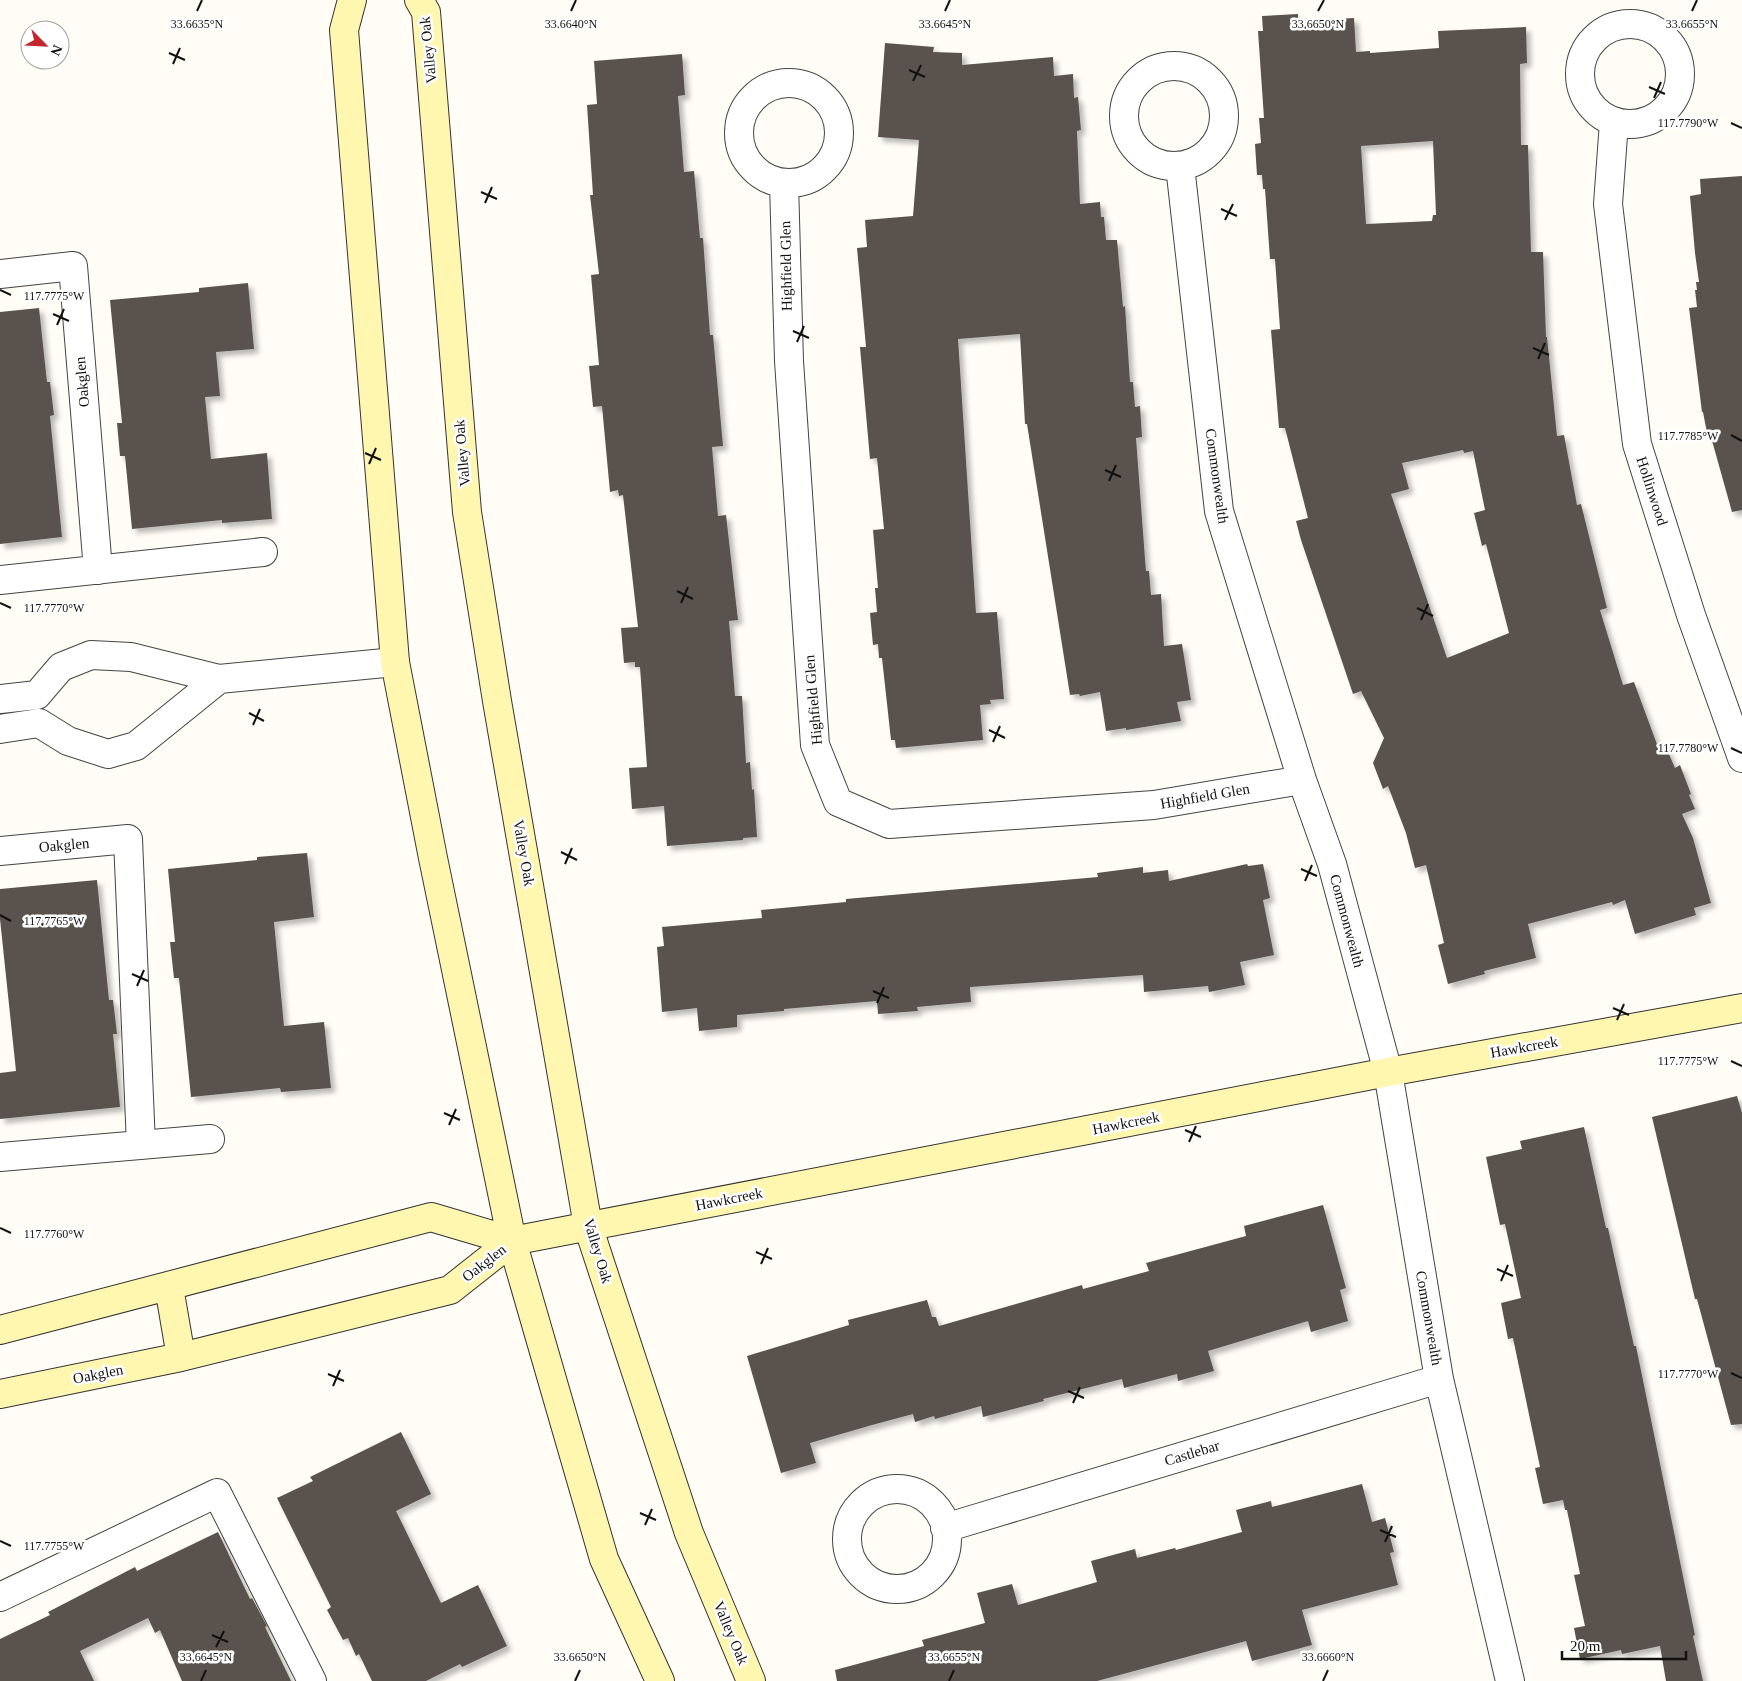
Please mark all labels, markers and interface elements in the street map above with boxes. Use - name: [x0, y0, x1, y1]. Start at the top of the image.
- street label: Valley Oak: [416, 15, 439, 84]
- text: 33.6635°N: [171, 17, 224, 31]
- text: 33.6640°N: [545, 17, 598, 31]
- text: 33.6645°N: [919, 17, 972, 31]
- text: 33.6650°N: [1292, 17, 1345, 31]
- text: 33.6655°N: [1666, 17, 1719, 31]
- north arrow: [20, 20, 70, 70]
- text: N: [48, 42, 65, 58]
- text: 117.7790°W: [1658, 116, 1719, 130]
- street label: Highfield Glen: [777, 220, 795, 311]
- text: 117.7775°W: [24, 289, 85, 303]
- street label: Oakglen: [72, 355, 92, 408]
- street label: Valley Oak: [451, 418, 473, 487]
- street label: Commonwealth: [1202, 427, 1232, 525]
- text: 117.7785°W: [1658, 429, 1719, 443]
- street label: Hollinwood: [1633, 454, 1671, 528]
- text: 117.7770°W: [24, 601, 85, 615]
- street label: Highfield Glen: [801, 654, 825, 746]
- text: 117.7780°W: [1658, 741, 1719, 755]
- street label: Highfield Glen: [1159, 780, 1251, 812]
- street label: Valley Oak: [510, 819, 538, 888]
- street label: Oakglen: [38, 835, 91, 855]
- street label: Commonwealth: [1327, 873, 1367, 970]
- text: 117.7765°W: [24, 914, 85, 928]
- street label: Hawkcreek: [1489, 1033, 1560, 1061]
- text: 117.7775°W: [1658, 1054, 1719, 1068]
- street label: Hawkcreek: [1091, 1109, 1162, 1137]
- street label: Hawkcreek: [694, 1185, 765, 1213]
- street label: Valley Oak: [581, 1217, 616, 1286]
- text: 117.7760°W: [24, 1227, 85, 1241]
- street label: Oakglen: [459, 1241, 509, 1285]
- street label: Commonwealth: [1413, 1269, 1445, 1367]
- street label: Oakglen: [72, 1361, 125, 1387]
- text: 117.7770°W: [1658, 1367, 1719, 1381]
- street label: Castlebar: [1163, 1437, 1221, 1469]
- text: 117.7755°W: [24, 1539, 85, 1553]
- street label: Valley Oak: [711, 1599, 752, 1667]
- scale bar: [1562, 1628, 1686, 1660]
- text: 20 m: [1570, 1638, 1601, 1654]
- text: 33.6645°N: [180, 1650, 233, 1664]
- text: 33.6650°N: [554, 1650, 607, 1664]
- text: 33.6655°N: [928, 1650, 981, 1664]
- text: 33.6660°N: [1302, 1650, 1355, 1664]

